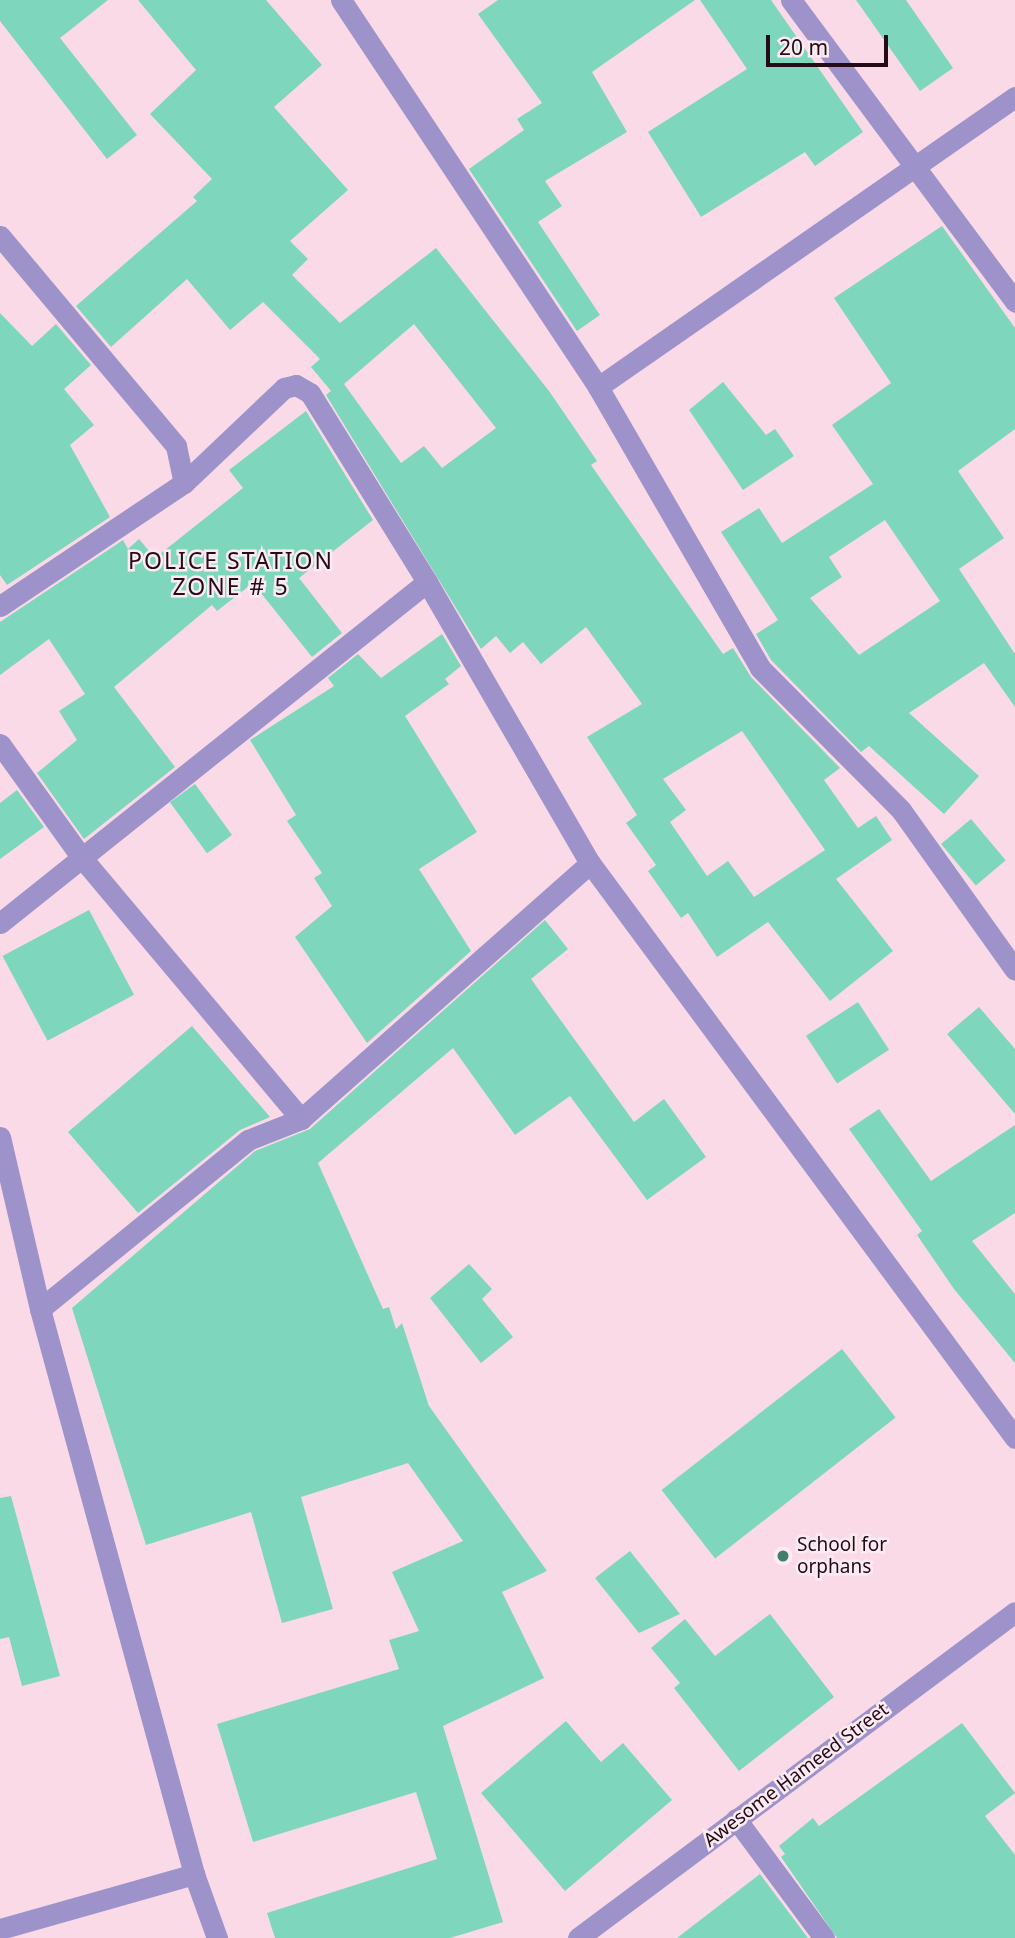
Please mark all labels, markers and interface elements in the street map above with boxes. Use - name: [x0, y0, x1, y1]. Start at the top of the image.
- scale bar: [770, 21, 892, 65]
- text: 20 m: [779, 33, 828, 61]
- district label: POLICE STATION ZONE # 5: [130, 546, 332, 600]
- place label: School for orphans: [797, 1534, 887, 1578]
- marker: School for orphans: [775, 1548, 791, 1564]
- street label: Awesome Hameed Street: [699, 1698, 893, 1852]

